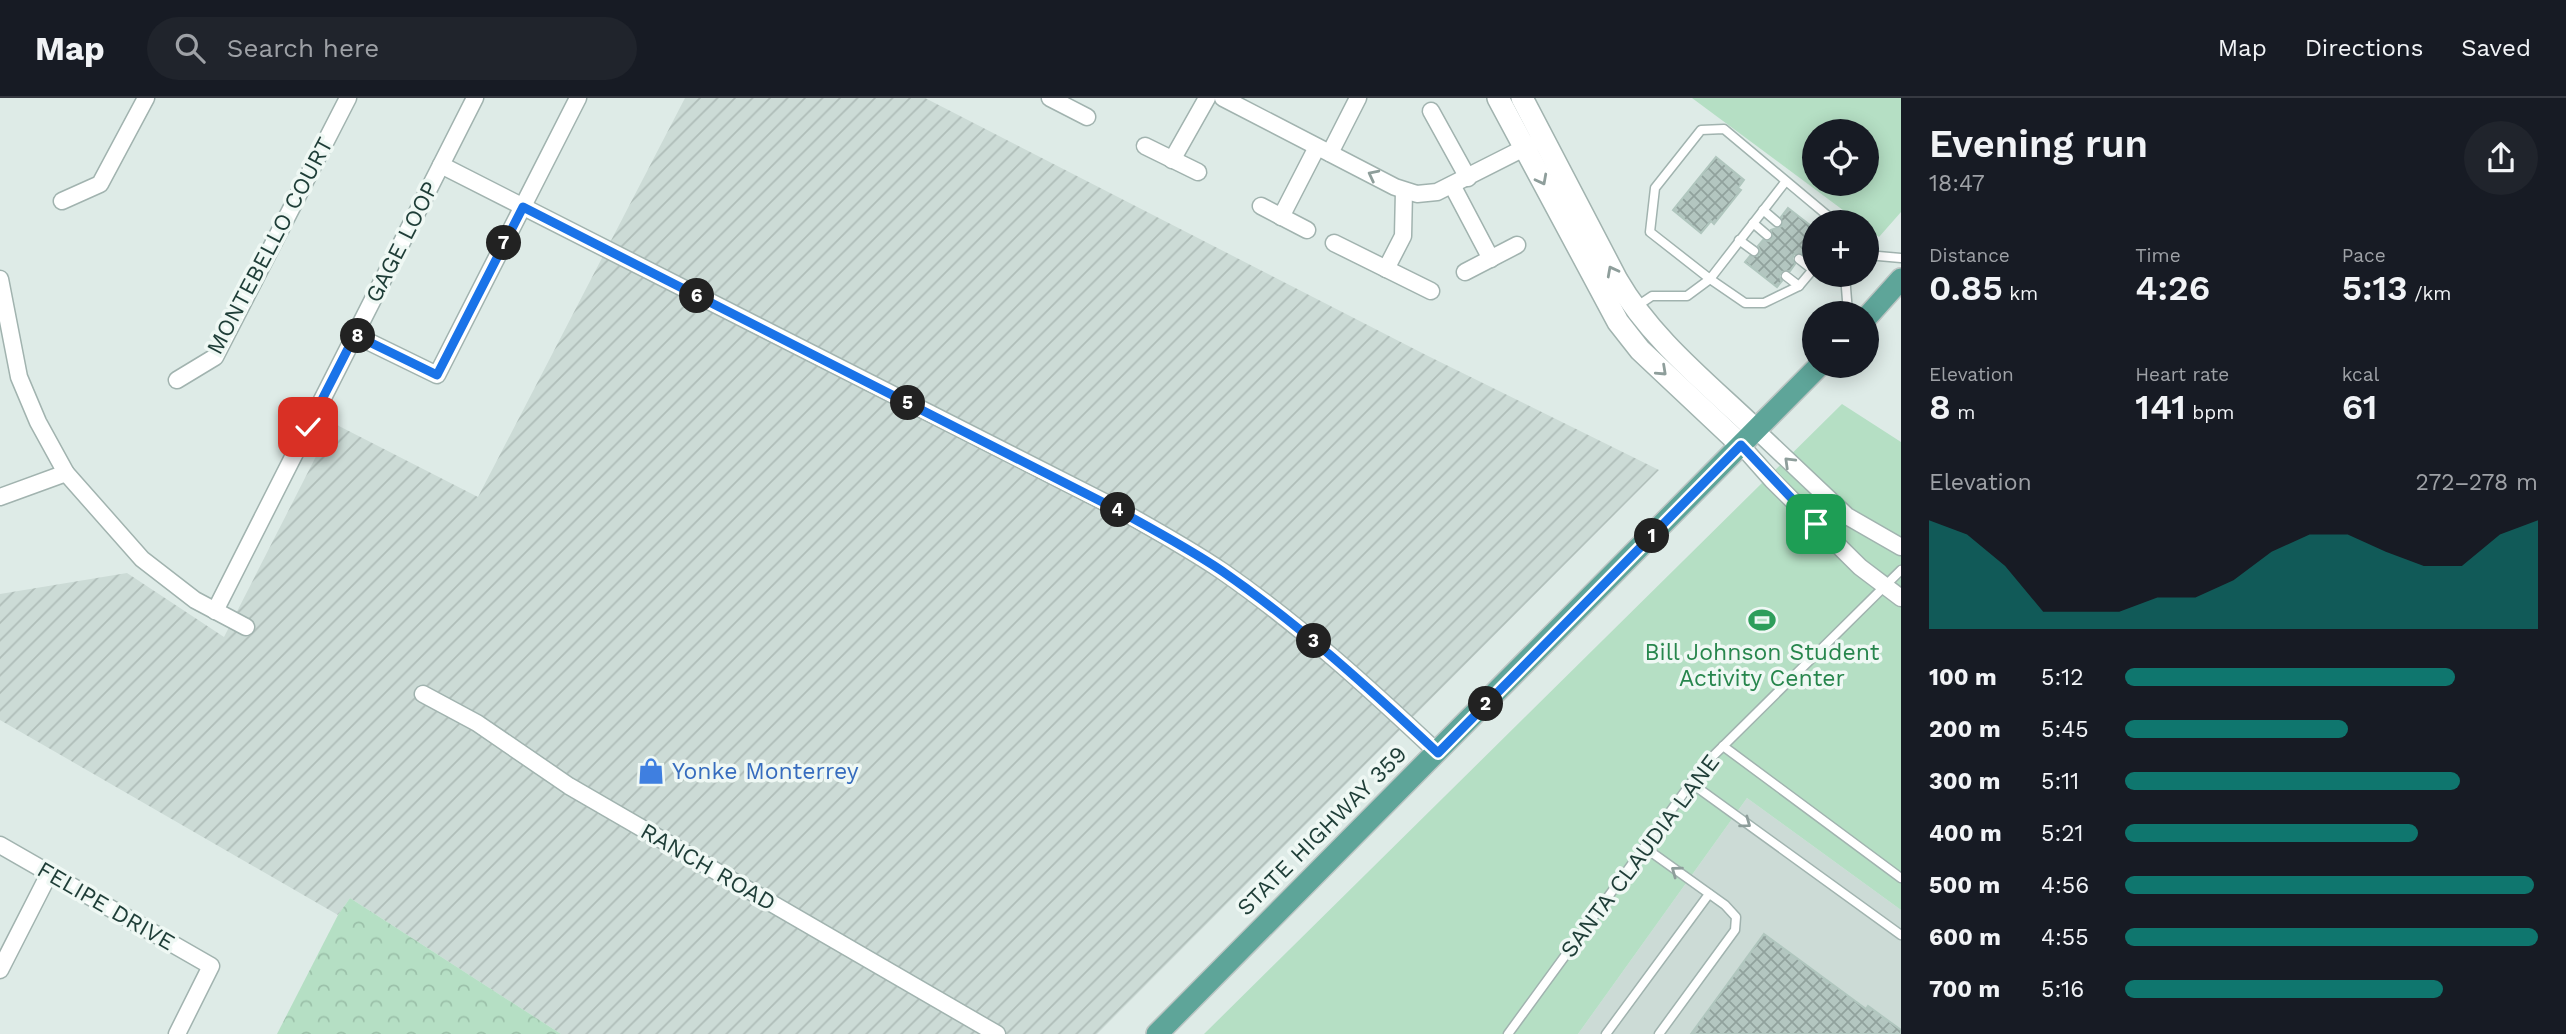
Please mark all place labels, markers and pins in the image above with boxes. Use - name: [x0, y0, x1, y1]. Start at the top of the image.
- pin: 7: [486, 226, 522, 260]
- pin: 6: [680, 278, 714, 314]
- pin: 8: [340, 318, 376, 354]
- pin: 5: [890, 386, 926, 420]
- pin: [278, 397, 338, 457]
- pin: 4: [1100, 492, 1136, 528]
- pin: [1786, 494, 1846, 554]
- pin: 1: [1634, 518, 1670, 554]
- sports icon: Bill Johnson Student Activity Center: [1747, 605, 1777, 635]
- pin: 3: [1296, 624, 1332, 658]
- place label: Bill Johnson Student Activity Center: [1645, 639, 1880, 692]
- pin: 2: [1468, 686, 1504, 722]
- shop icon: Yonke Monterrey: [636, 756, 666, 786]
- place label: Yonke Monterrey: [672, 758, 859, 785]

